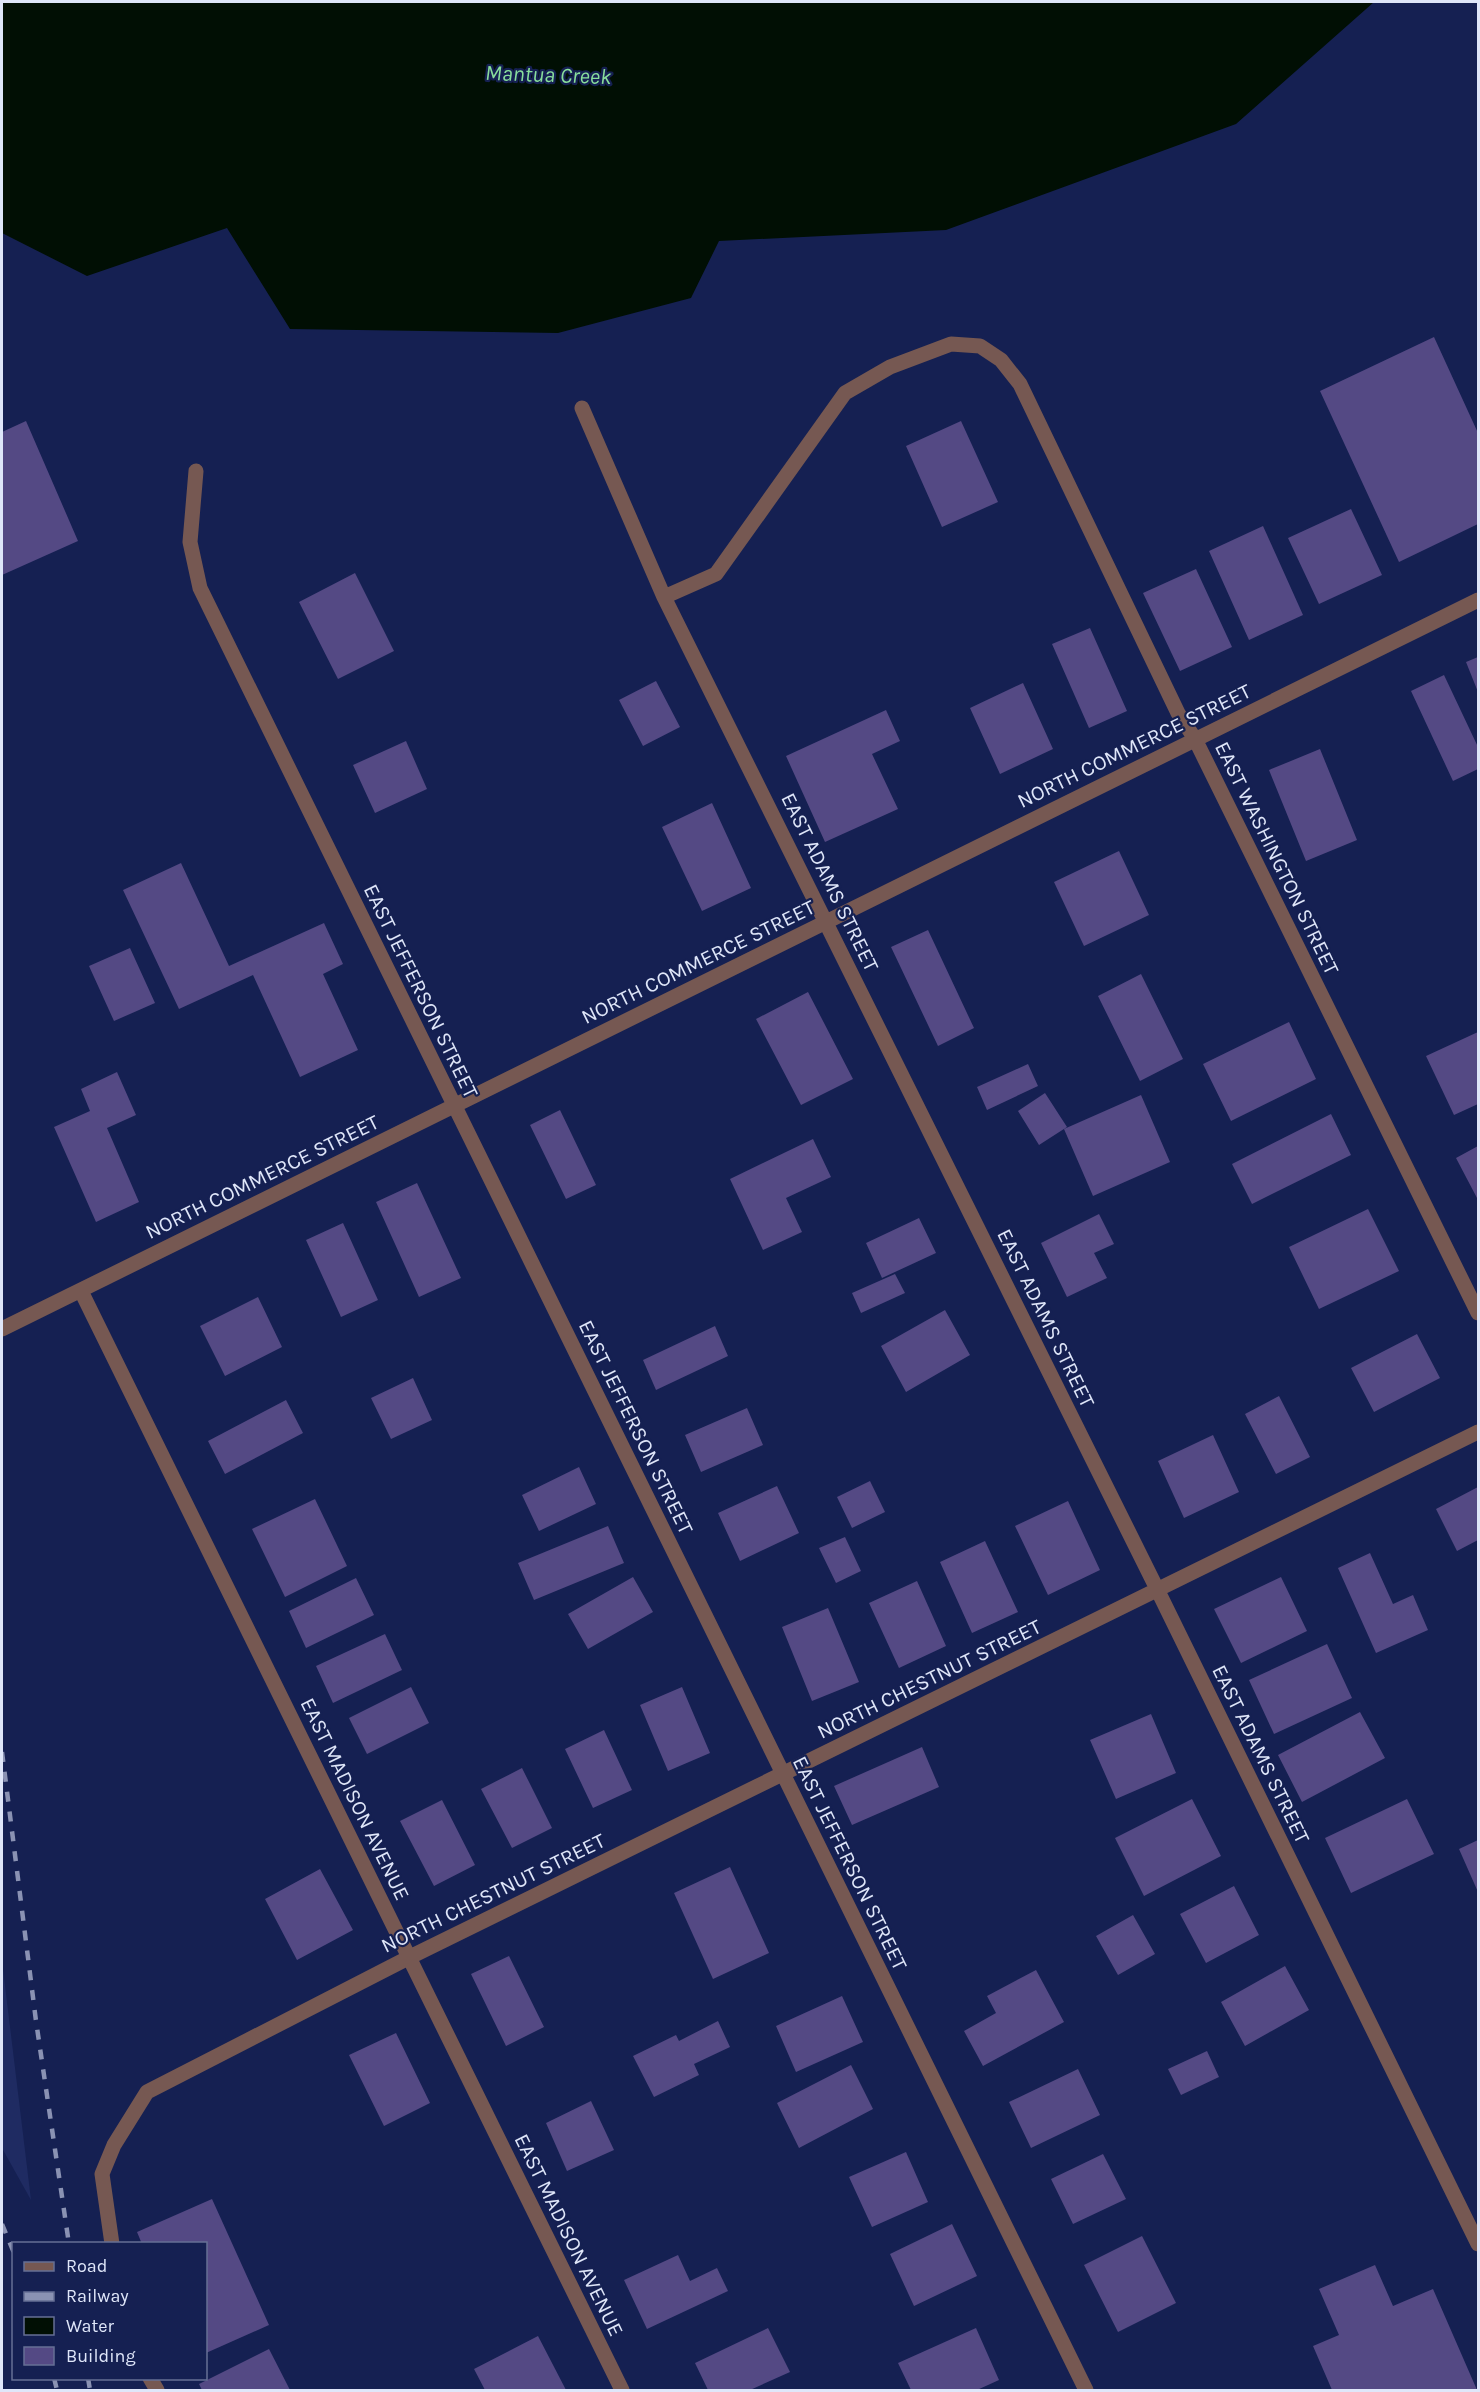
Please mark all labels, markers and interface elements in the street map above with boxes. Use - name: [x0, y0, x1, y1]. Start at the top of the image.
- water label: Mantua Creek: [484, 60, 612, 90]
- street label: NORTH COMMERCE STREET: [1013, 679, 1255, 813]
- street label: EAST WASHINGTON STREET: [1210, 738, 1344, 979]
- street label: EAST ADAMS STREET: [776, 789, 884, 976]
- street label: EAST JEFFERSON STREET: [359, 880, 483, 1102]
- street label: NORTH COMMERCE STREET: [577, 895, 819, 1029]
- street label: NORTH COMMERCE STREET: [141, 1110, 383, 1244]
- street label: EAST ADAMS STREET: [992, 1225, 1100, 1412]
- street label: EAST JEFFERSON STREET: [574, 1316, 698, 1538]
- street label: NORTH CHESTNUT STREET: [813, 1614, 1045, 1744]
- street label: EAST ADAMS STREET: [1207, 1661, 1315, 1848]
- street label: EAST MADISON AVENUE: [296, 1694, 414, 1904]
- street label: EAST JEFFERSON STREET: [788, 1752, 912, 1974]
- street label: NORTH CHESTNUT STREET: [377, 1828, 609, 1958]
- street label: EAST MADISON AVENUE: [510, 2130, 628, 2340]
- legend: [12, 2242, 207, 2380]
- text: Road: [66, 2255, 107, 2277]
- text: Railway: [66, 2285, 129, 2307]
- text: Water: [66, 2315, 114, 2337]
- text: Building: [66, 2345, 136, 2367]

